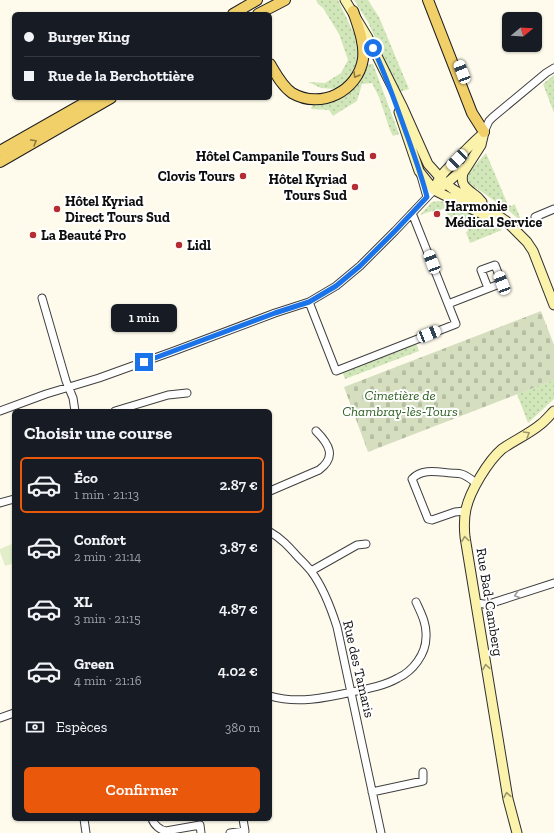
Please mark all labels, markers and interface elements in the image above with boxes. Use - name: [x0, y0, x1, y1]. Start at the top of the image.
- north arrow: [502, 12, 542, 52]
- map controls: [502, 12, 542, 52]
- text: Burger King: [48, 28, 130, 46]
- route start: [364, 39, 382, 57]
- car: [452, 59, 472, 85]
- text: Rue de la Berchottière: [48, 67, 194, 85]
- one-way arrow: [354, 71, 361, 78]
- one-way arrow: [30, 140, 37, 147]
- car: [444, 147, 470, 173]
- place label: Hôtel Campanile Tours Sud: [196, 148, 365, 165]
- marker: Hôtel Campanile Tours Sud: [368, 151, 378, 161]
- place label: Clovis Tours: [158, 168, 236, 185]
- marker: Clovis Tours: [238, 171, 248, 181]
- place label: Hôtel Kyriad Tours Sud: [269, 171, 347, 204]
- marker: Hôtel Kyriad Tours Sud: [350, 182, 360, 192]
- place label: Hôtel Kyriad Direct Tours Sud: [65, 193, 170, 226]
- place label: Harmonie Médical Service: [445, 198, 542, 231]
- marker: Hôtel Kyriad Direct Tours Sud: [52, 204, 62, 214]
- marker: Harmonie Médical Service: [432, 209, 442, 219]
- place label: La Beauté Pro: [41, 227, 127, 244]
- marker: La Beauté Pro: [28, 230, 38, 240]
- place label: Lidl: [187, 237, 211, 254]
- marker: Lidl: [174, 240, 184, 250]
- car: [422, 249, 442, 275]
- car: [492, 270, 512, 296]
- callout: 1 min: [111, 304, 177, 332]
- text: 1 min: [129, 310, 159, 325]
- car: [416, 324, 442, 344]
- route end: [135, 353, 153, 371]
- park label: Cimetière de Chambray-lès-Tours: [342, 387, 458, 420]
- text: Choisir une course: [24, 422, 172, 444]
- one-way arrow: [523, 431, 530, 438]
- icon: car: [26, 467, 62, 503]
- text: Éco: [74, 469, 98, 487]
- text: 2.87 €: [219, 476, 258, 494]
- text: 1 min · 21:13: [74, 487, 139, 502]
- icon: car: [26, 529, 62, 565]
- text: Confort: [74, 531, 126, 549]
- one-way arrow: [461, 536, 470, 542]
- text: 3.87 €: [220, 538, 258, 556]
- street label: Rue Bad-Camberg: [473, 547, 507, 658]
- text: 2 min · 21:14: [74, 549, 141, 564]
- one-way arrow: [514, 590, 521, 599]
- icon: car: [26, 591, 62, 627]
- text: XL: [74, 593, 92, 611]
- text: 4.87 €: [219, 600, 258, 618]
- text: 3 min · 21:15: [74, 611, 141, 626]
- street label: Rue des Tamaris: [339, 619, 378, 719]
- icon: car: [26, 653, 62, 689]
- text: Green: [74, 655, 114, 673]
- text: 4.02 €: [218, 662, 258, 680]
- one-way arrow: [483, 664, 491, 670]
- text: 4 min · 21:16: [74, 673, 142, 688]
- icon: cash: [24, 716, 46, 738]
- text: Espèces: [56, 718, 107, 736]
- text: 380 m: [225, 720, 260, 735]
- button: Confirmer: [24, 767, 260, 813]
- one-way arrow: [503, 792, 512, 798]

